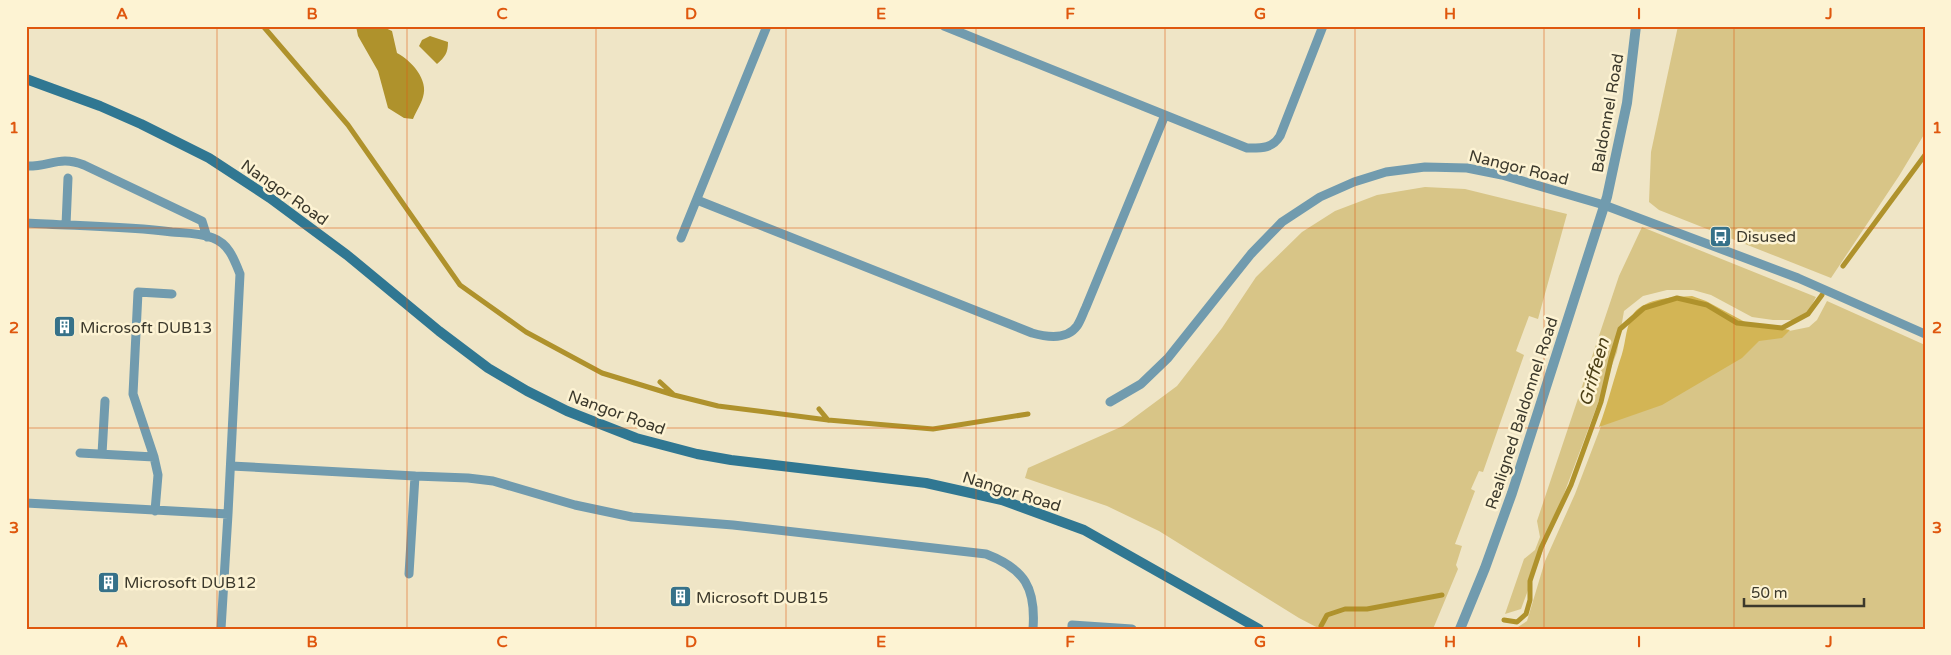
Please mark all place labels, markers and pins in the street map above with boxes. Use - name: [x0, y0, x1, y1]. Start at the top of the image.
- bus stop icon: Disused: [1708, 224, 1732, 248]
- place label: Disused: [1736, 227, 1796, 247]
- building icon: Microsoft DUB13: [52, 315, 76, 339]
- place label: Microsoft DUB13: [80, 318, 212, 338]
- building icon: Microsoft DUB12: [96, 570, 120, 594]
- place label: Microsoft DUB12: [124, 573, 256, 593]
- building icon: Microsoft DUB15: [668, 585, 692, 609]
- place label: Microsoft DUB15: [696, 588, 828, 608]

